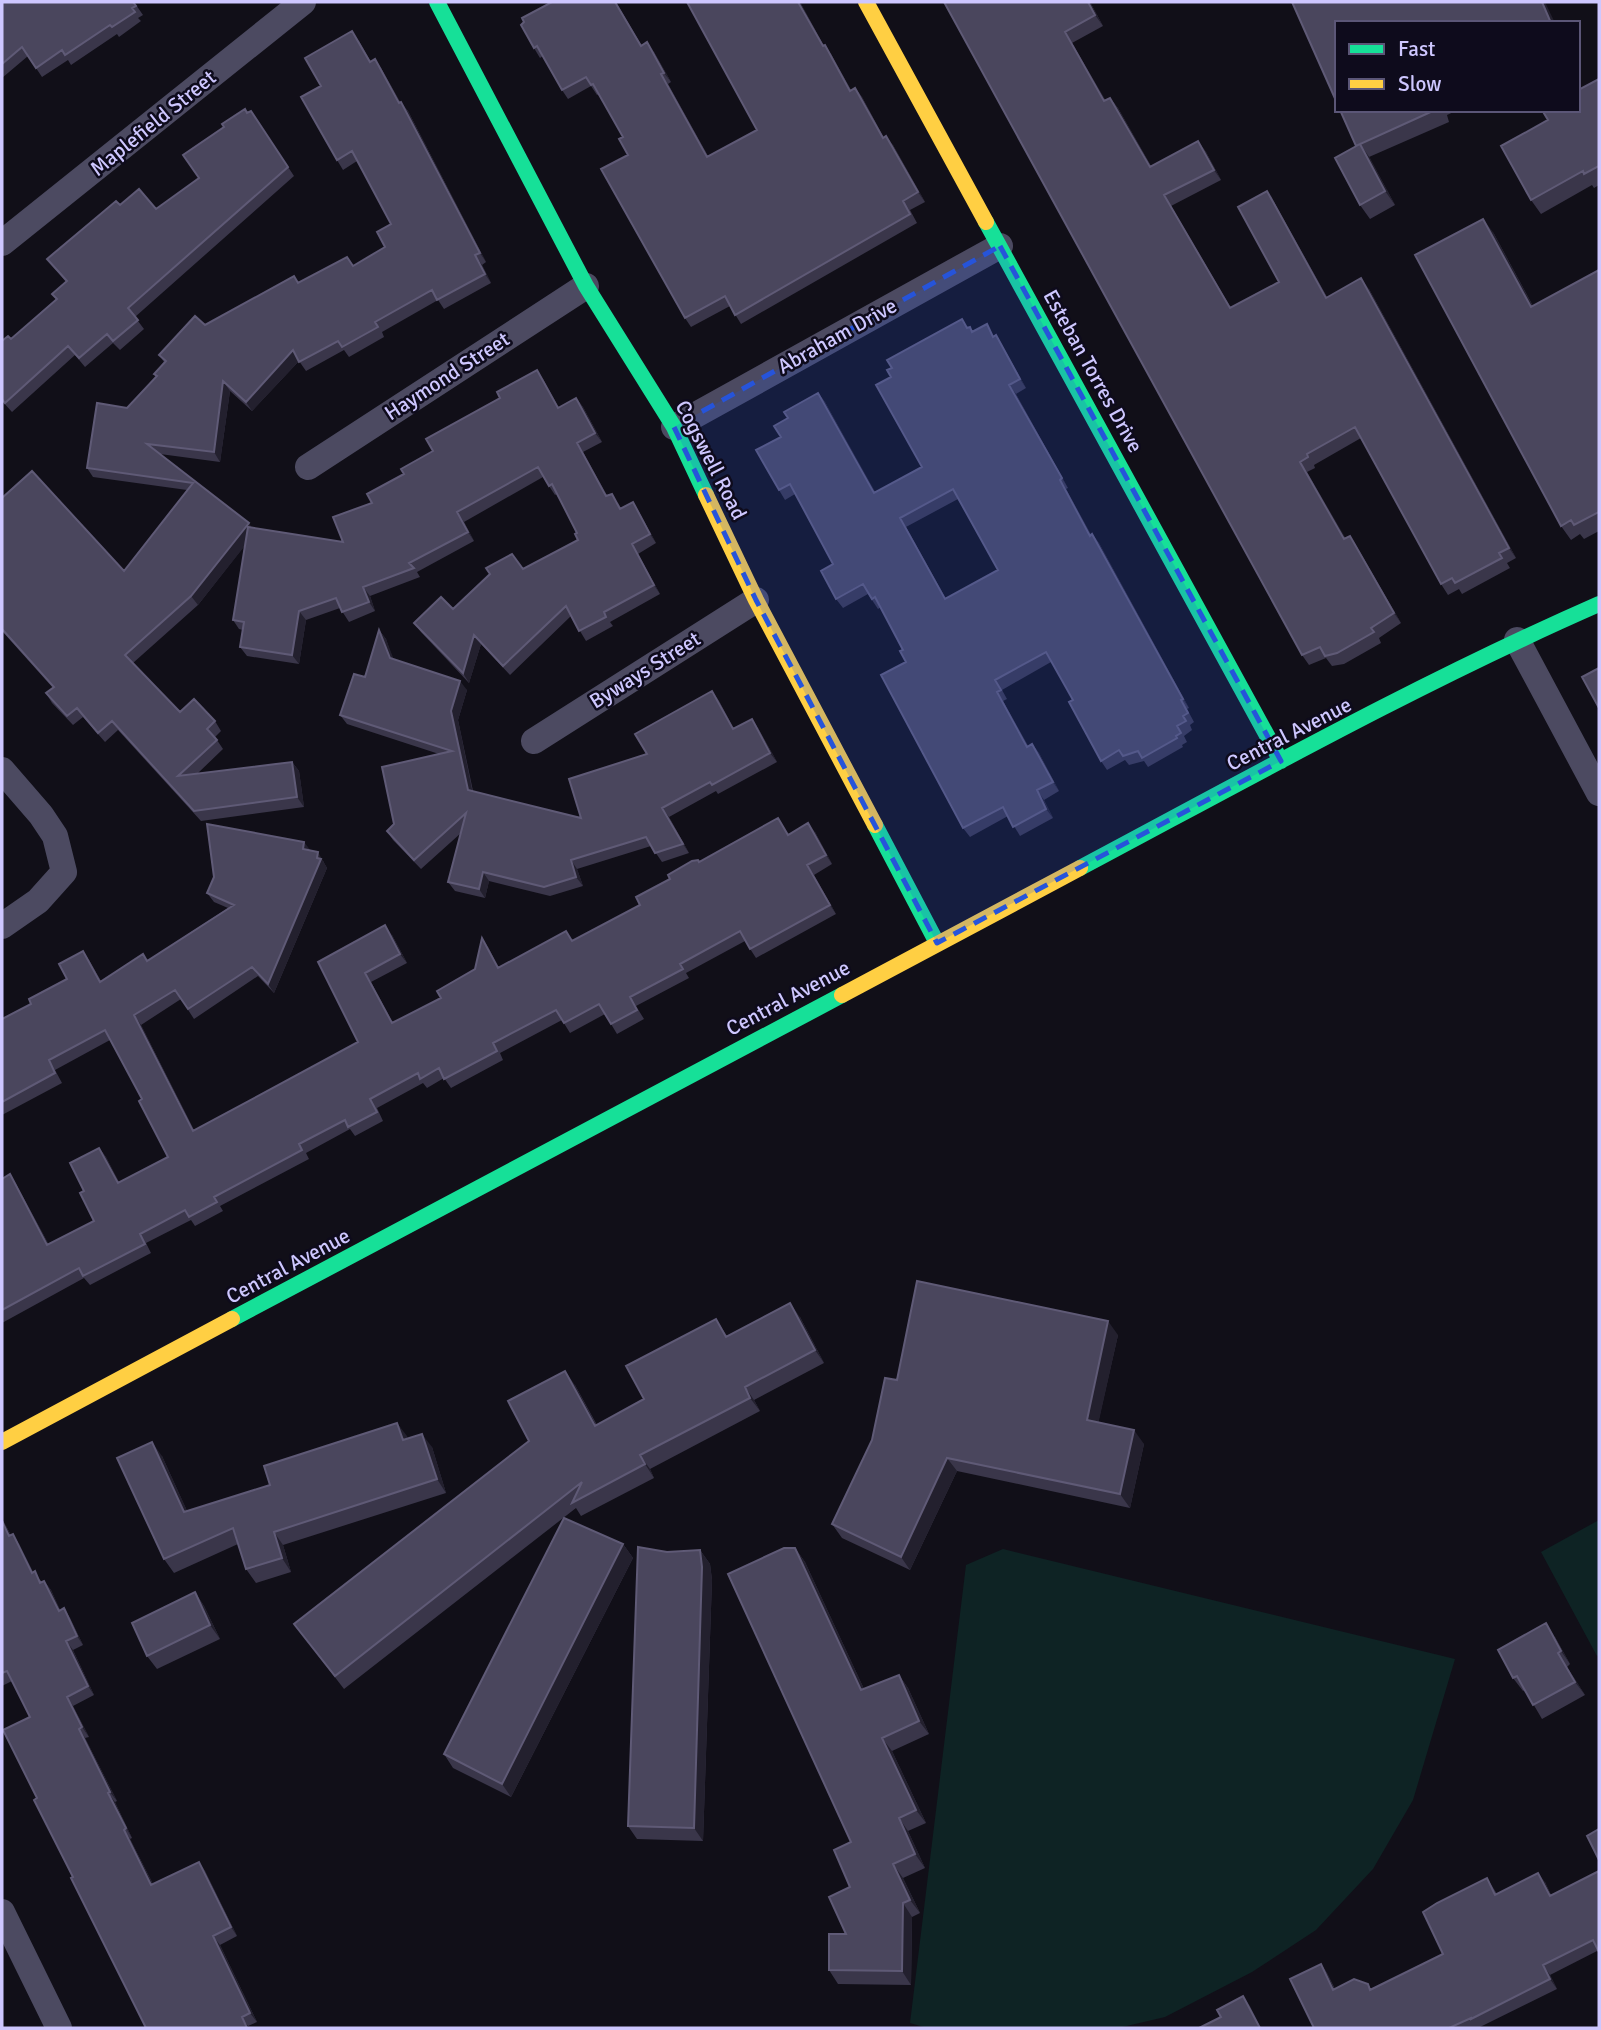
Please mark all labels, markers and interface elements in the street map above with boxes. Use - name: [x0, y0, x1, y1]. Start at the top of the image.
- legend: [1335, 21, 1580, 112]
- text: Fast: [1398, 36, 1435, 62]
- street label: Maplefield Street: [85, 64, 221, 182]
- text: Slow: [1398, 71, 1442, 97]
- street label: Esteban Torres Drive: [1037, 285, 1149, 457]
- street label: Abraham Drive: [773, 292, 901, 380]
- street label: Haymond Street: [380, 326, 514, 426]
- street label: Cogswell Road: [670, 396, 752, 524]
- street label: Byways Street: [585, 626, 705, 714]
- street label: Central Avenue: [1222, 691, 1356, 777]
- street label: Central Avenue: [722, 954, 854, 1042]
- street label: Central Avenue: [222, 1222, 354, 1310]

